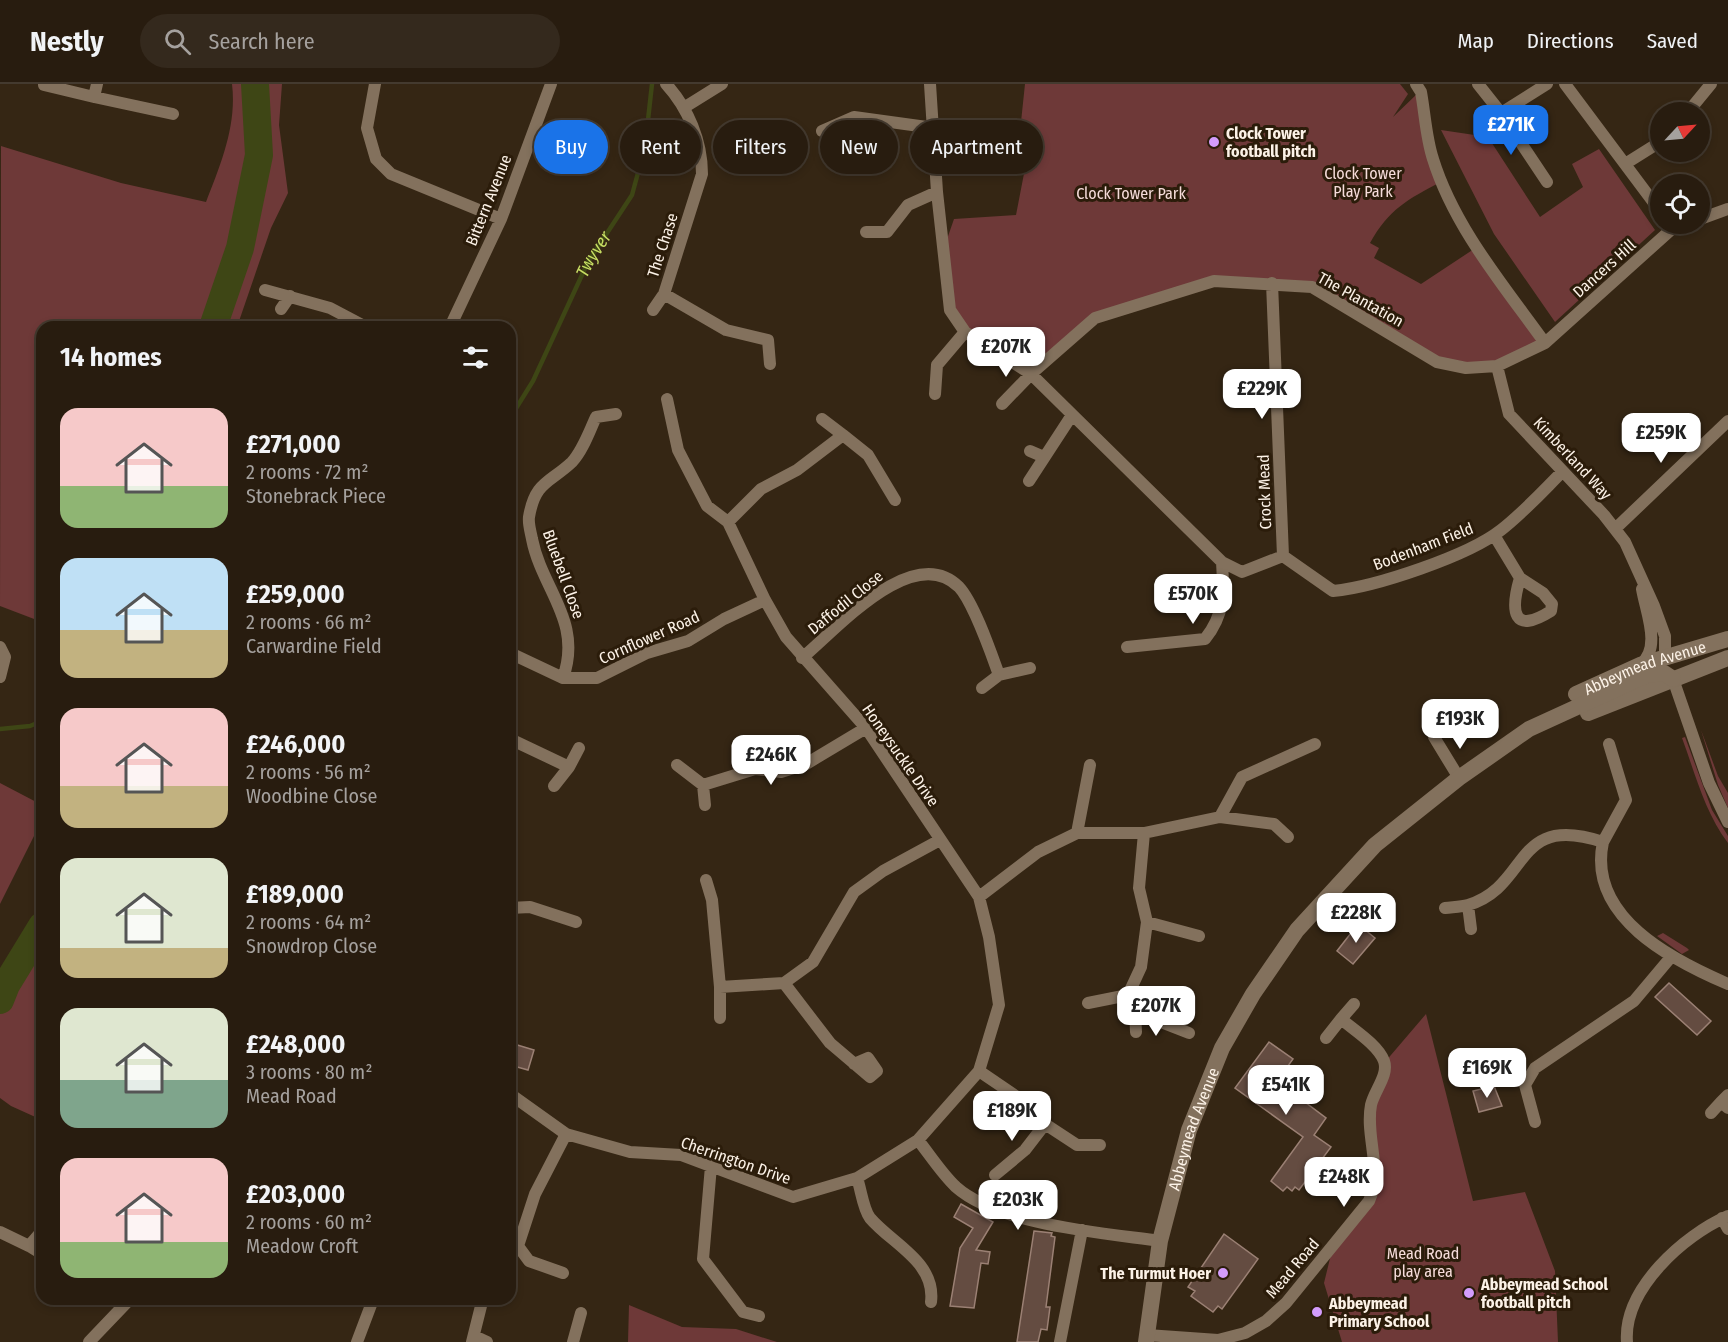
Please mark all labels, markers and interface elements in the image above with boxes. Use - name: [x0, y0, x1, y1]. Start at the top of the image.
- search box: [140, 14, 560, 68]
- text: Nestly: [30, 25, 104, 58]
- icon: search: [161, 25, 194, 58]
- text: Search here: [209, 28, 315, 55]
- text: Map: [1457, 28, 1494, 54]
- text: Directions: [1527, 28, 1614, 54]
- text: Saved: [1647, 28, 1698, 54]
- north arrow: [1650, 102, 1710, 162]
- map controls: [1650, 102, 1710, 234]
- pin: £271K: [1469, 105, 1553, 156]
- text: £271K: [1487, 112, 1535, 136]
- chip: Buy: [534, 120, 608, 174]
- chip: Rent: [620, 120, 701, 174]
- chip: Filters: [713, 120, 808, 174]
- chip: New: [820, 120, 898, 174]
- chip: Apartment: [910, 120, 1043, 174]
- place label: Clock Tower football pitch: [1226, 124, 1316, 161]
- marker: Clock Tower football pitch: [1207, 135, 1221, 149]
- street label: Bittern Avenue: [462, 152, 515, 249]
- park label: Clock Tower Play Park: [1324, 164, 1402, 201]
- button: locate: [1650, 174, 1710, 234]
- park label: Clock Tower Park: [1076, 184, 1186, 203]
- street label: The Chase: [643, 211, 682, 280]
- water label: Twyver: [571, 227, 617, 281]
- street label: Dancers Hill: [1569, 235, 1640, 302]
- street label: The Plantation: [1315, 268, 1407, 331]
- pin: £207K: [964, 327, 1048, 378]
- text: £207K: [981, 334, 1031, 358]
- icon: filters: [459, 341, 492, 374]
- text: 14 homes: [60, 342, 162, 373]
- pin: £229K: [1220, 369, 1304, 420]
- text: £229K: [1237, 376, 1287, 400]
- street label: Kimberland Way: [1530, 413, 1616, 504]
- pin: £259K: [1619, 413, 1703, 464]
- text: £259K: [1636, 420, 1686, 444]
- text: £271,000: [246, 429, 341, 460]
- icon: home: [108, 432, 180, 504]
- street label: Crock Mead: [1254, 454, 1275, 530]
- text: 2 rooms · 72 m²: [246, 460, 368, 484]
- text: Stonebrack Piece: [246, 484, 386, 508]
- street label: Bodenham Field: [1370, 519, 1476, 574]
- street label: Bluebell Close: [539, 527, 588, 621]
- street label: Daffodil Close: [804, 566, 887, 638]
- pin: £570K: [1151, 574, 1235, 625]
- text: £259,000: [246, 579, 345, 610]
- text: £570K: [1168, 581, 1218, 605]
- icon: home: [108, 582, 180, 654]
- street label: Cornflower Road: [596, 607, 702, 668]
- text: 2 rooms · 66 m²: [246, 610, 372, 634]
- text: Carwardine Field: [246, 634, 382, 658]
- street label: Abbeymead Avenue: [1581, 637, 1708, 699]
- pin: £193K: [1418, 699, 1502, 750]
- street label: Honeysuckle Drive: [858, 700, 943, 810]
- text: £193K: [1436, 706, 1484, 730]
- text: £246,000: [246, 729, 345, 760]
- icon: home: [108, 732, 180, 804]
- pin: £246K: [729, 735, 813, 786]
- text: £246K: [745, 742, 797, 766]
- text: 2 rooms · 56 m²: [246, 760, 371, 784]
- text: Woodbine Close: [246, 784, 377, 808]
- text: £189,000: [246, 879, 344, 910]
- icon: home: [108, 882, 180, 954]
- pin: £228K: [1314, 893, 1398, 944]
- text: £228K: [1331, 900, 1381, 924]
- text: 2 rooms · 64 m²: [246, 910, 371, 934]
- text: Snowdrop Close: [246, 934, 377, 958]
- pin: £207K: [1114, 986, 1198, 1037]
- text: £207K: [1131, 993, 1181, 1017]
- text: £248,000: [246, 1029, 345, 1060]
- icon: home: [108, 1032, 180, 1104]
- pin: £169K: [1445, 1048, 1529, 1099]
- text: £169K: [1462, 1055, 1512, 1079]
- text: 3 rooms · 80 m²: [246, 1060, 372, 1084]
- street label: Abbeymead Avenue: [1165, 1065, 1223, 1193]
- pin: £541K: [1244, 1065, 1328, 1116]
- text: £541K: [1262, 1072, 1310, 1096]
- text: Mead Road: [246, 1084, 337, 1108]
- pin: £189K: [970, 1091, 1054, 1142]
- text: £189K: [987, 1098, 1037, 1122]
- street label: Cherrington Drive: [678, 1133, 793, 1188]
- pin: £248K: [1302, 1157, 1386, 1208]
- text: £248K: [1318, 1164, 1370, 1188]
- text: £203,000: [246, 1179, 345, 1210]
- pin: £203K: [976, 1180, 1060, 1231]
- icon: home: [108, 1182, 180, 1254]
- text: £203K: [993, 1187, 1043, 1211]
- text: 2 rooms · 60 m²: [246, 1210, 372, 1234]
- text: Meadow Croft: [246, 1234, 358, 1258]
- street label: Mead Road: [1262, 1234, 1323, 1302]
- park label: Mead Road play area: [1387, 1244, 1459, 1281]
- place label: The Turmut Hoer: [1100, 1264, 1211, 1283]
- marker: The Turmut Hoer: [1216, 1266, 1230, 1280]
- place label: Abbeymead School football pitch: [1480, 1275, 1609, 1312]
- marker: Abbeymead School football pitch: [1462, 1286, 1476, 1300]
- place label: Abbeymead Primary School: [1328, 1294, 1430, 1331]
- marker: Abbeymead Primary School: [1310, 1305, 1324, 1319]

